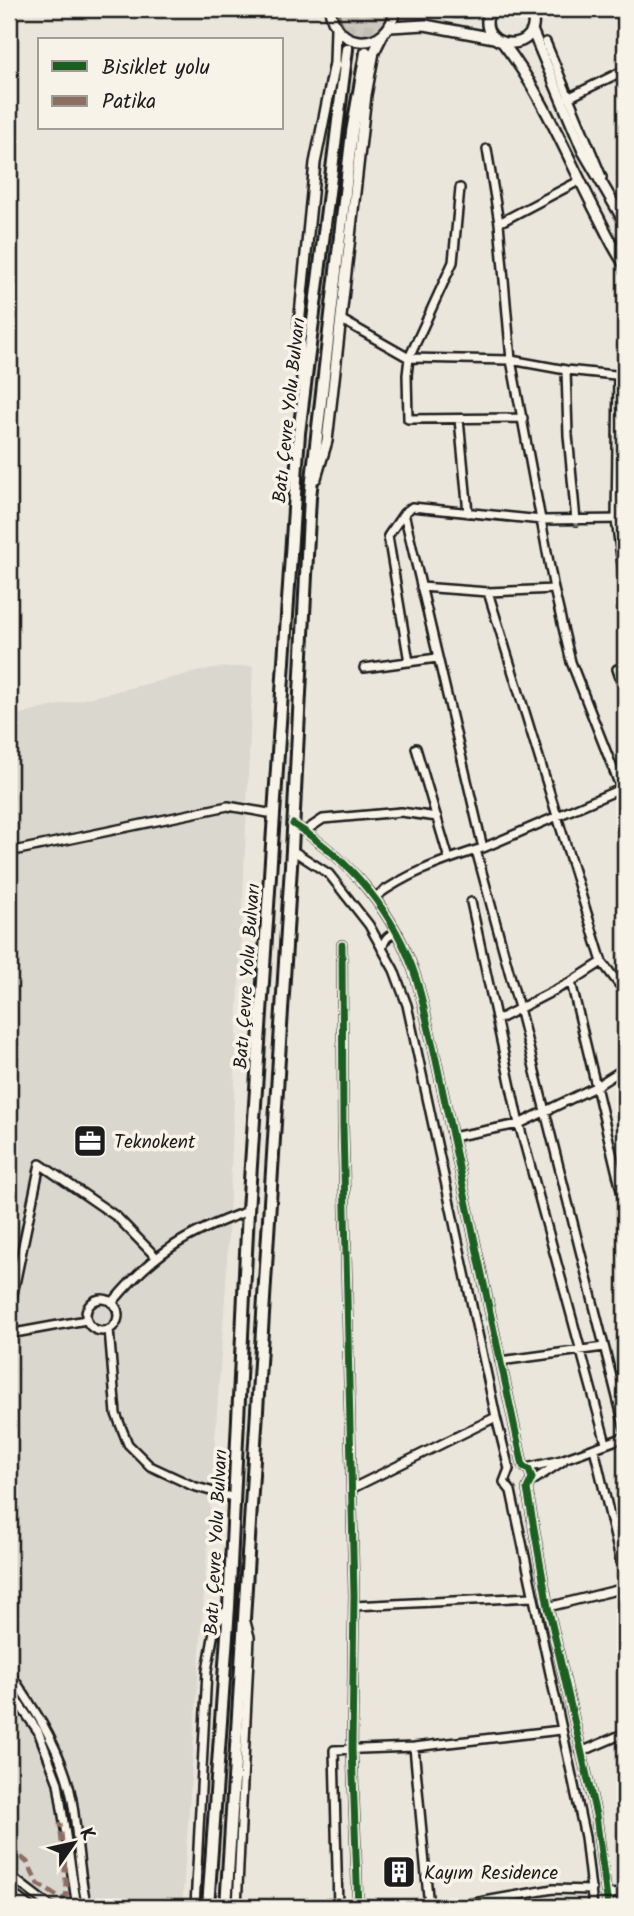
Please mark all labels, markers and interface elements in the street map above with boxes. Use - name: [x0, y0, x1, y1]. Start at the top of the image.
- legend: [38, 38, 284, 130]
- text: Bisiklet yolu: [102, 52, 210, 85]
- text: Patika: [102, 86, 156, 119]
- street label: Batı Çevre Yolu Bulvarı: [265, 316, 315, 504]
- street label: Batı Çevre Yolu Bulvarı: [227, 882, 269, 1070]
- office icon: Teknokent: [71, 1122, 109, 1160]
- place label: Teknokent: [114, 1128, 196, 1158]
- street label: Batı Çevre Yolu Bulvarı: [197, 1448, 237, 1636]
- north arrow: [38, 1808, 108, 1878]
- text: K: [71, 1821, 102, 1848]
- building icon: Kayım Residence: [380, 1853, 418, 1891]
- place label: Kayım Residence: [424, 1859, 559, 1889]

